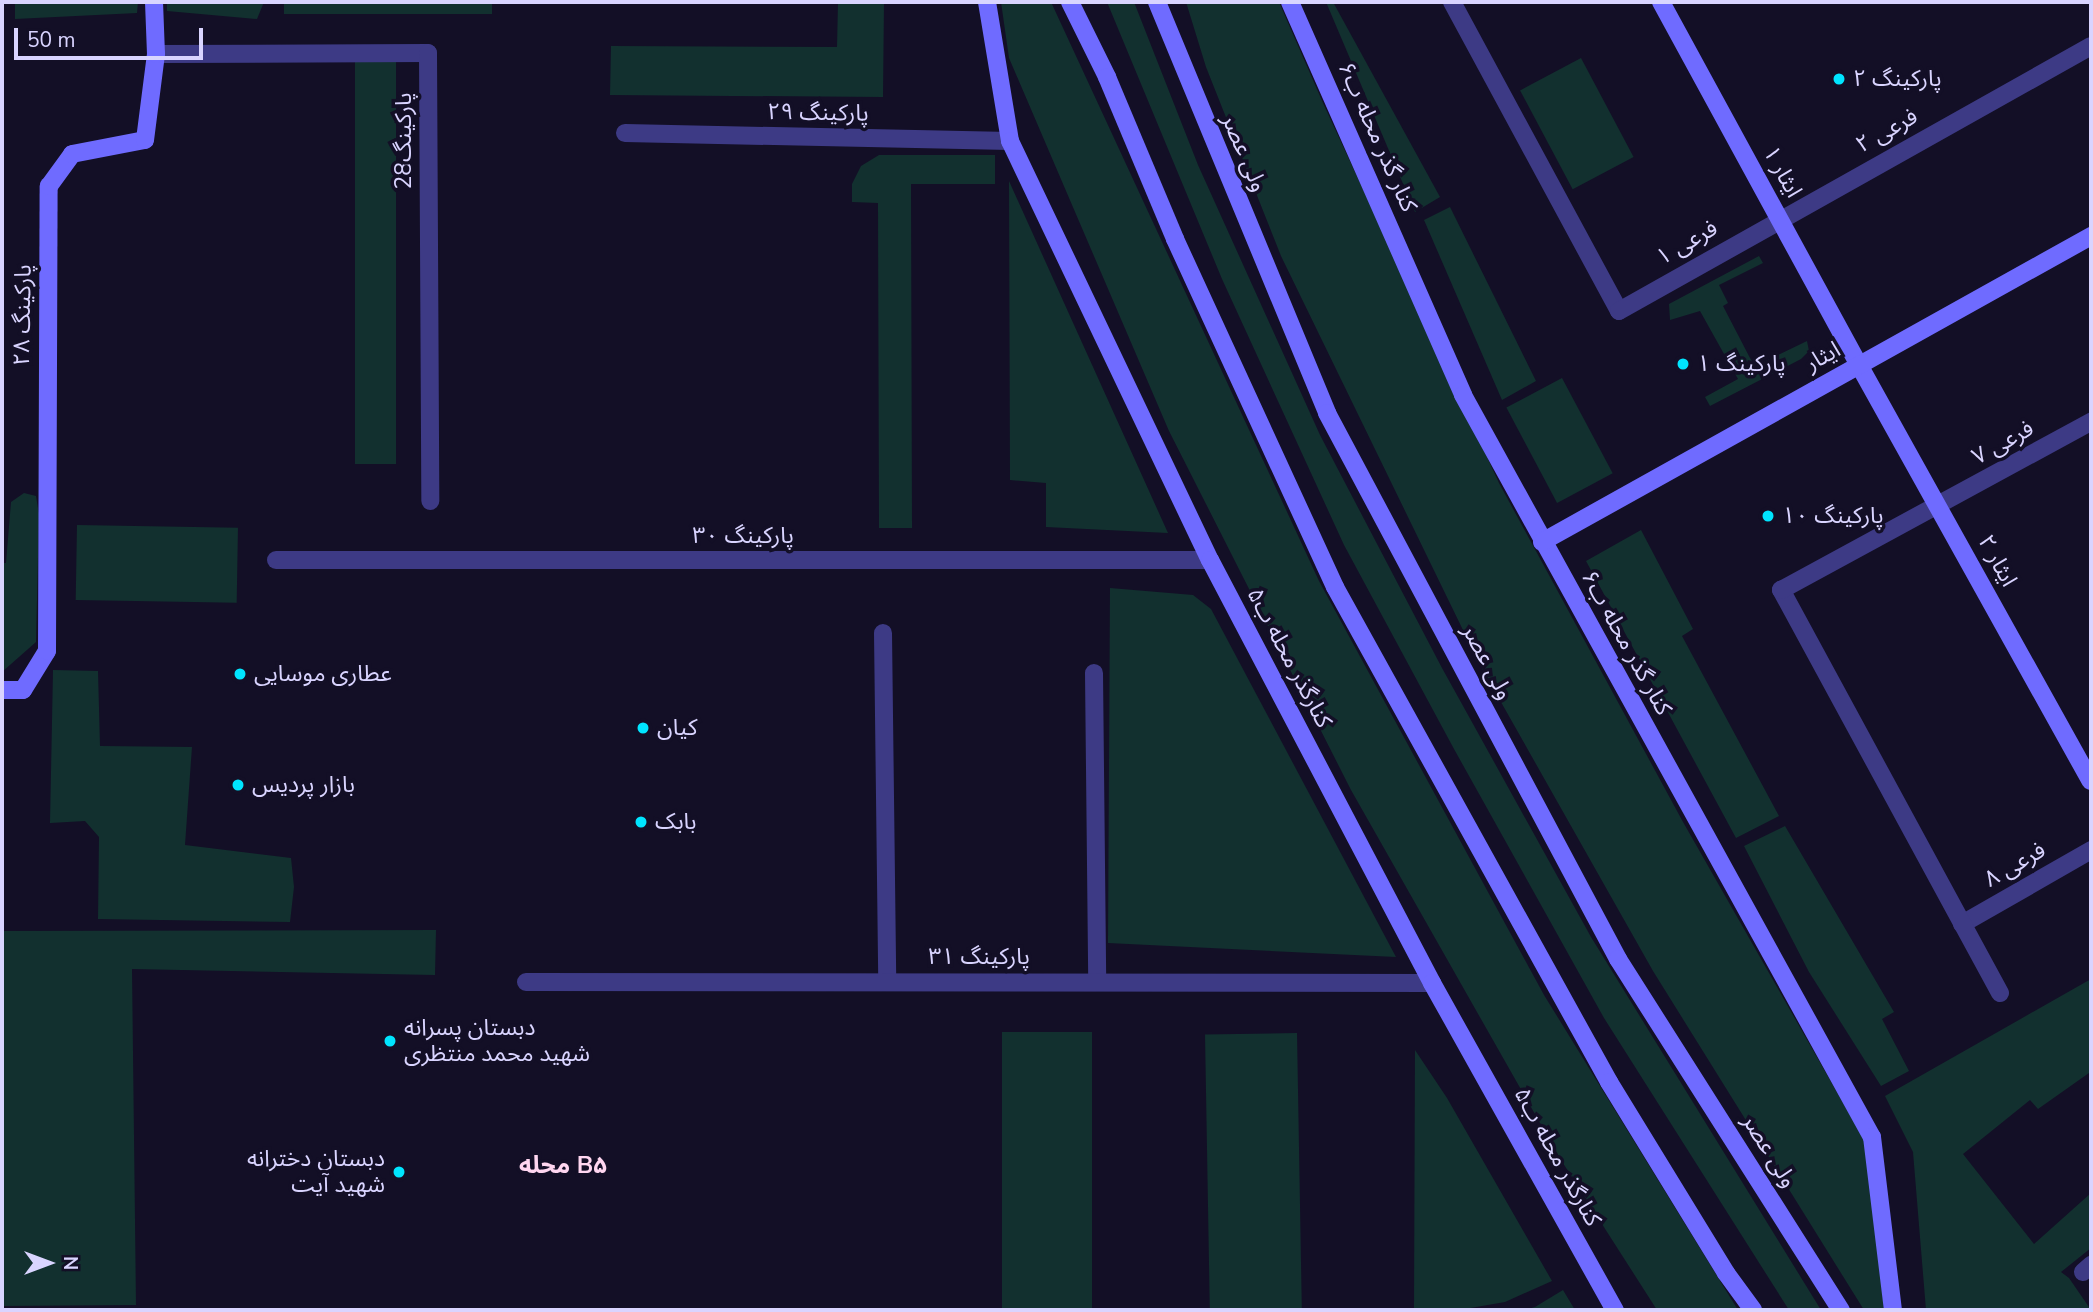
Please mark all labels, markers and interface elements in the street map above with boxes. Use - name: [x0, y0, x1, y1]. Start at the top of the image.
- scale bar: [18, 14, 206, 58]
- text: 50 m: [27, 26, 76, 54]
- street label: کنار گذر محله ب۶: [1332, 58, 1422, 216]
- place label: پارکینگ ۲: [1853, 65, 1942, 93]
- marker: پارکینگ ۲: [1831, 71, 1847, 87]
- street label: پارکینگ28: [390, 92, 418, 190]
- street label: پارکینگ ۲۹: [767, 98, 869, 128]
- street label: فرعی ۲: [1851, 103, 1923, 159]
- street label: ولی عصر: [1215, 110, 1273, 196]
- street label: ایثار ۱: [1757, 141, 1807, 203]
- street label: فرعی ۱: [1651, 214, 1723, 272]
- street label: پارکینگ ۲۸: [8, 264, 38, 366]
- street label: ایثار: [1801, 336, 1845, 378]
- place label: پارکینگ ۱: [1697, 350, 1786, 378]
- marker: پارکینگ ۱: [1675, 356, 1691, 372]
- street label: فرعی ۷: [1967, 415, 2039, 471]
- place label: پارکینگ ۱۰: [1782, 502, 1884, 530]
- marker: پارکینگ ۱۰: [1760, 508, 1776, 524]
- street label: پارکینگ ۳۰: [692, 522, 794, 550]
- street label: ایثار ۲: [1972, 530, 2022, 592]
- street label: کنار گذر محله ب۶: [1575, 566, 1677, 720]
- street label: کنارگذر محله ب۵: [1241, 583, 1337, 733]
- street label: ولی عصر: [1456, 619, 1518, 705]
- place label: عطاری موسایی: [254, 660, 392, 688]
- marker: عطاری موسایی: [232, 666, 248, 682]
- place label: کیان: [657, 714, 698, 742]
- marker: کیان: [635, 720, 651, 736]
- place label: بازار پردیس: [252, 771, 355, 799]
- marker: بازار پردیس: [230, 777, 246, 793]
- place label: بابک: [655, 808, 696, 836]
- marker: بابک: [633, 814, 649, 830]
- street label: فرعی ۸: [1979, 836, 2051, 894]
- street label: پارکینگ ۳۱: [928, 943, 1030, 971]
- place label: دبستان پسرانه شهید محمد منتظری: [404, 1014, 590, 1068]
- marker: دبستان پسرانه شهید محمد منتظری: [382, 1033, 398, 1049]
- street label: کنارگذر محله ب۵: [1508, 1083, 1606, 1231]
- street label: ولی عصر: [1736, 1109, 1802, 1193]
- place label: دبستان دخترانه شهید آیت: [247, 1145, 385, 1199]
- district label: محله B۵: [519, 1152, 607, 1180]
- marker: دبستان دخترانه شهید آیت: [391, 1164, 407, 1180]
- north arrow: [14, 1228, 84, 1298]
- text: N: [57, 1256, 83, 1270]

